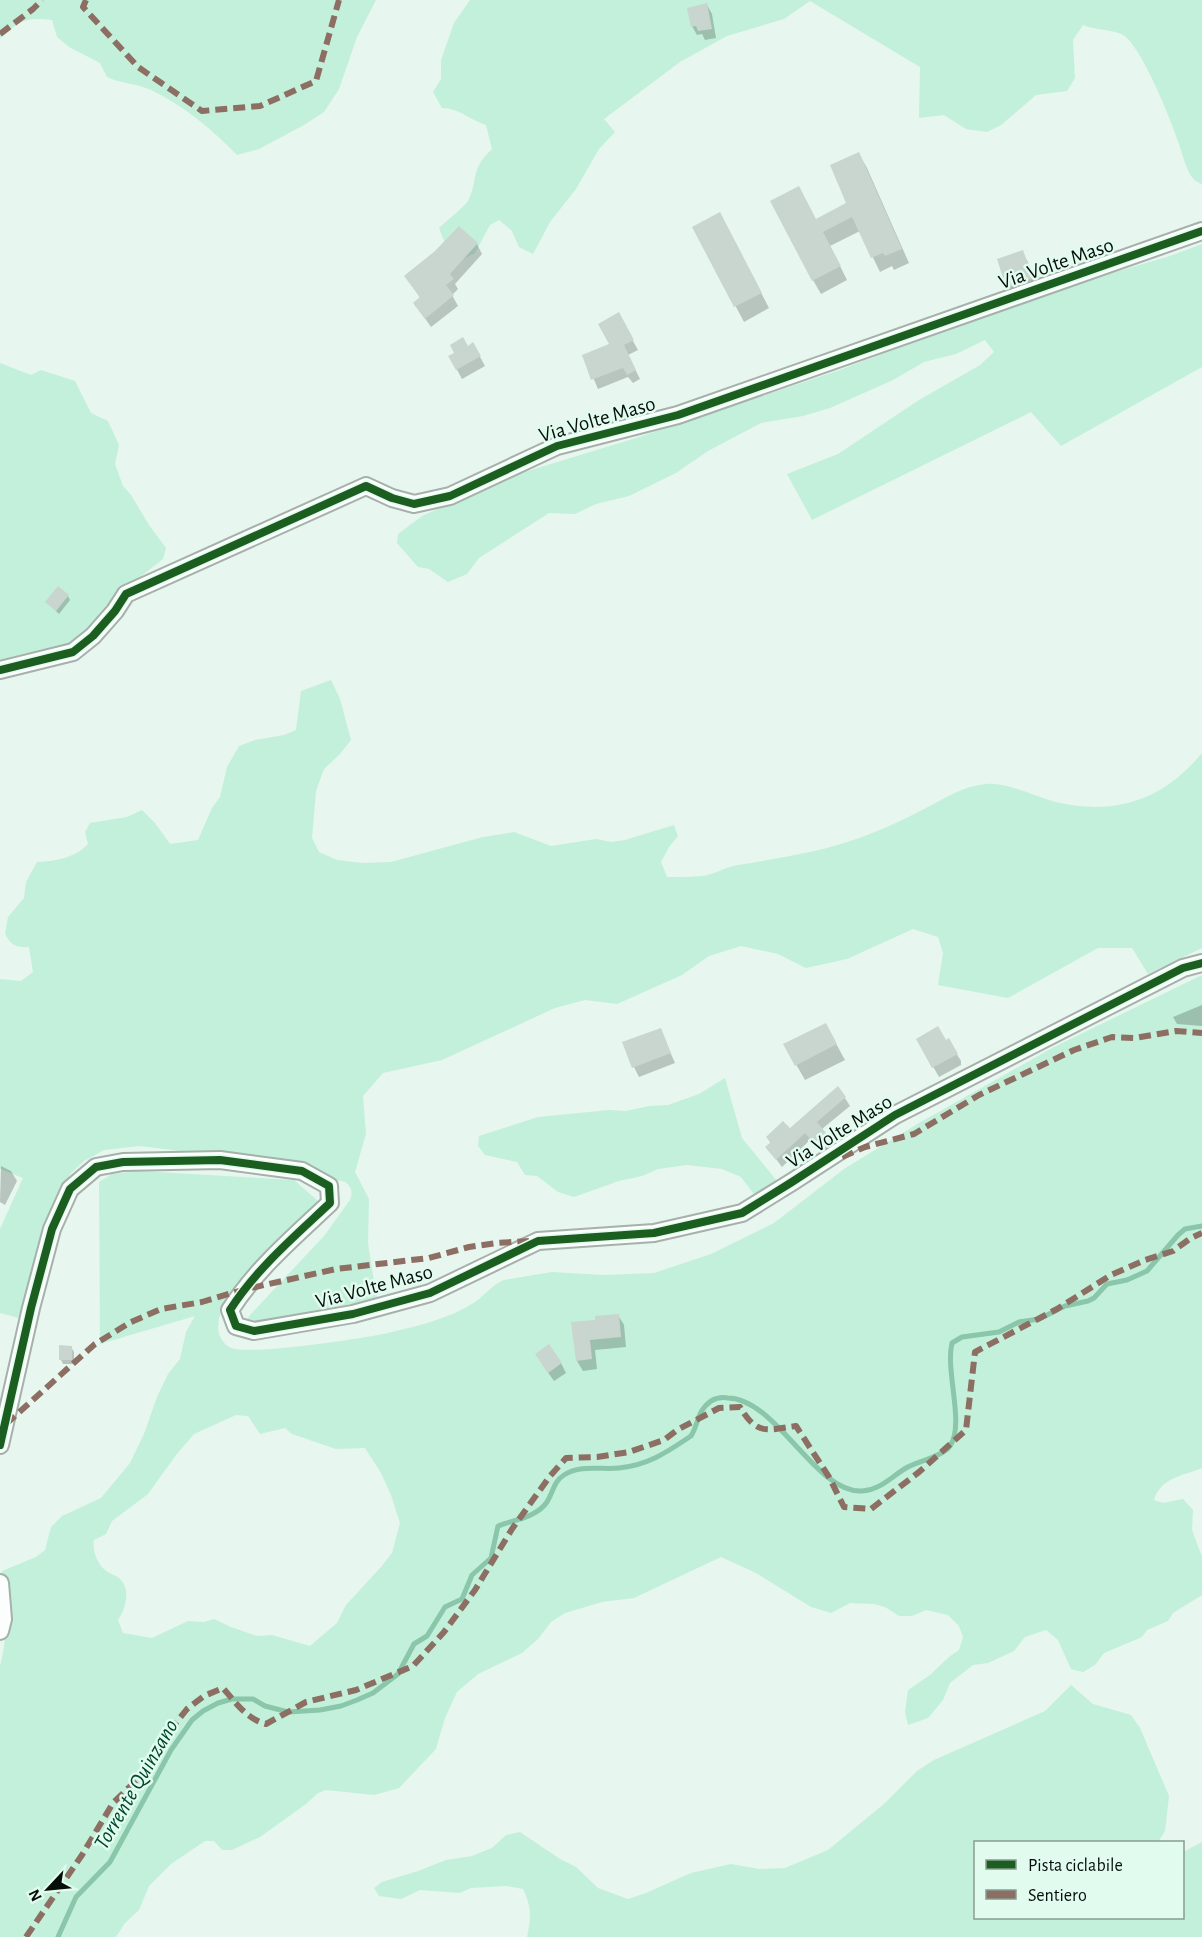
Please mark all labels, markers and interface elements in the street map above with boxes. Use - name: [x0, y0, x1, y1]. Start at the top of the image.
- street label: Via Volte Maso: [996, 234, 1116, 293]
- street label: Via Volte Maso: [536, 393, 658, 446]
- street label: Via Volte Maso: [783, 1091, 896, 1172]
- street label: Via Volte Maso: [313, 1261, 435, 1312]
- water label: Torrente Quinzano: [90, 1716, 182, 1853]
- legend: [974, 1841, 1184, 1919]
- text: Pista ciclabile: [1028, 1857, 1123, 1875]
- north arrow: [18, 1859, 78, 1919]
- text: N: [26, 1887, 45, 1904]
- text: Sentiero: [1028, 1887, 1087, 1905]

